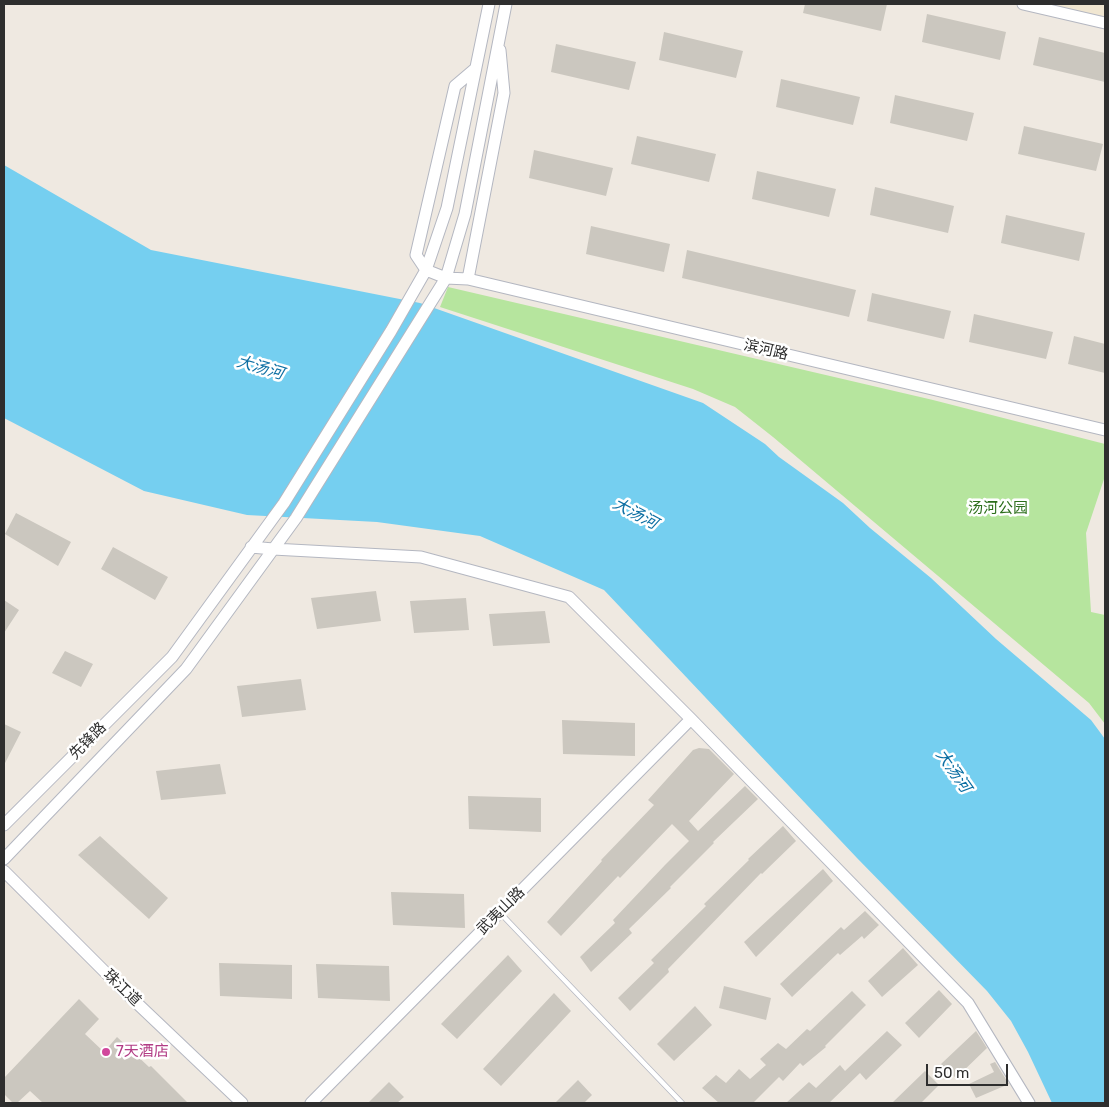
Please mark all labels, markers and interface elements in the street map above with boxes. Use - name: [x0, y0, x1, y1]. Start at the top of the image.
- street label: 滨河路: [742, 336, 790, 364]
- water label: 大汤河: [234, 352, 286, 384]
- water label: 大汤河: [609, 494, 661, 534]
- park label: 汤河公园: [968, 500, 1028, 518]
- street label: 先锋路: [66, 719, 110, 763]
- water label: 大汤河: [931, 746, 975, 796]
- street label: 武夷山路: [473, 883, 529, 939]
- street label: 珠江道: [100, 966, 144, 1010]
- place label: 7天酒店: [116, 1043, 169, 1061]
- marker: 7天酒店: [100, 1046, 112, 1058]
- scale bar: [929, 1054, 1012, 1086]
- text: 50 m: [934, 1064, 969, 1082]

